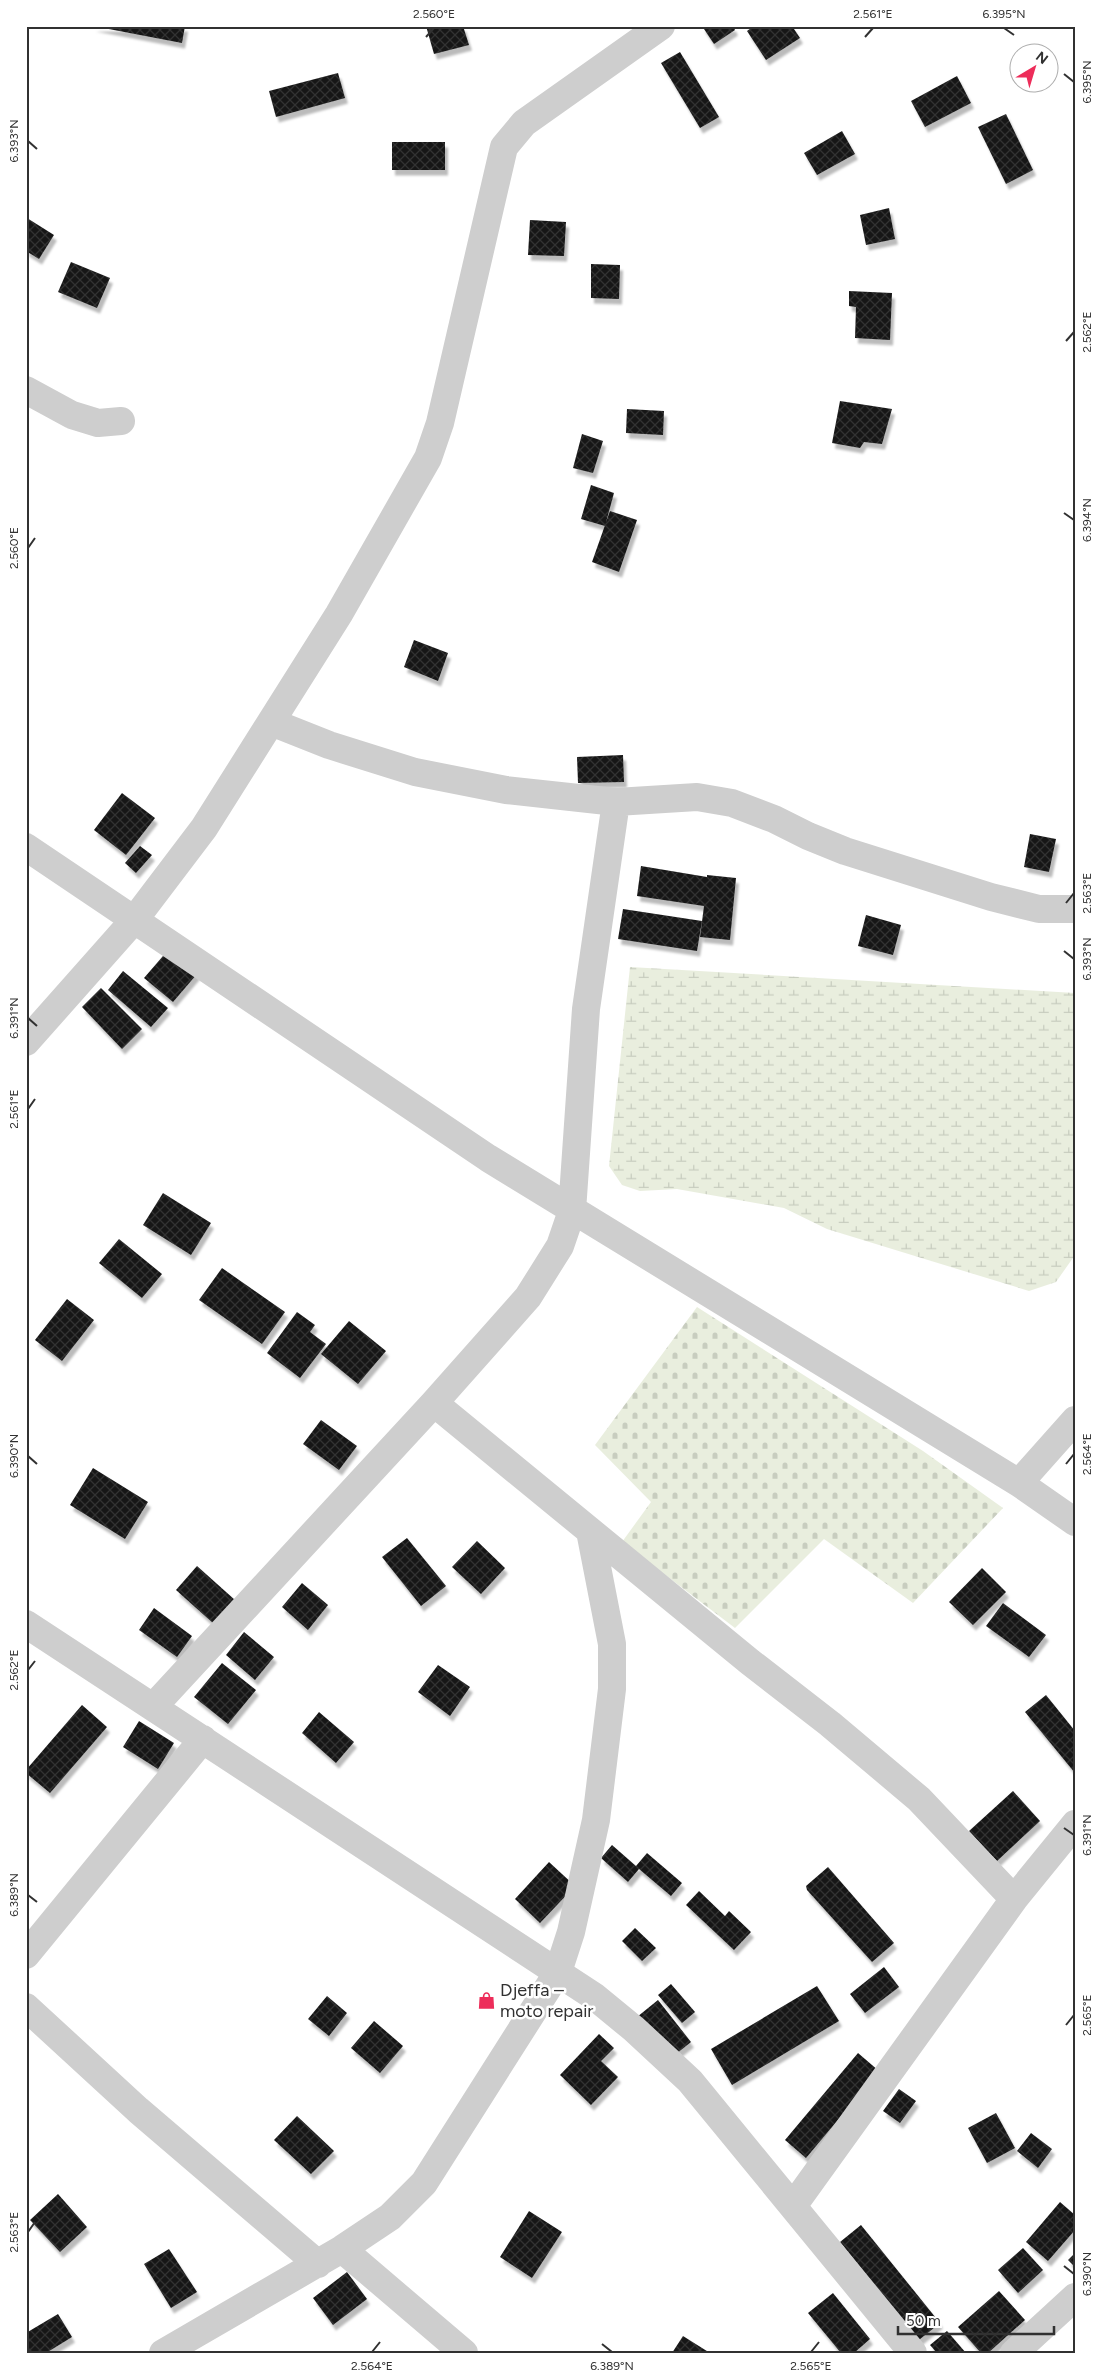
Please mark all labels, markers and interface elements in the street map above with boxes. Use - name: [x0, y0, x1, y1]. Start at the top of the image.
- text: 2.560°E: [413, 7, 455, 21]
- text: 2.561°E: [853, 7, 893, 21]
- text: 6.395°N: [982, 7, 1026, 21]
- north arrow: [1008, 42, 1058, 92]
- text: N: [1032, 48, 1051, 68]
- text: 6.395°N: [1080, 60, 1094, 104]
- text: 6.393°N: [7, 120, 21, 162]
- text: 2.562°E: [1080, 311, 1094, 353]
- text: 6.394°N: [1080, 498, 1094, 542]
- text: 2.560°E: [7, 527, 21, 569]
- text: 2.563°E: [1080, 873, 1094, 913]
- text: 6.393°N: [1080, 938, 1094, 980]
- text: 6.391°N: [7, 997, 21, 1039]
- text: 2.561°E: [7, 1089, 21, 1129]
- text: 2.564°E: [1080, 1433, 1094, 1475]
- text: 6.390°N: [7, 1434, 21, 1478]
- text: 2.562°E: [7, 1649, 21, 1691]
- text: 6.391°N: [1080, 1814, 1094, 1856]
- text: 6.389°N: [7, 1873, 21, 1917]
- place label: Djeffa – moto repair: [500, 1979, 593, 2022]
- shop icon: Djeffa – moto repair: [476, 1990, 496, 2010]
- text: 2.565°E: [1080, 1994, 1094, 2036]
- text: 2.563°E: [7, 2212, 21, 2252]
- text: 6.390°N: [1080, 2252, 1094, 2296]
- scale bar: [898, 2304, 1055, 2336]
- text: 50 m: [906, 2312, 941, 2330]
- text: 2.564°E: [351, 2359, 393, 2373]
- text: 6.389°N: [590, 2359, 634, 2373]
- text: 2.565°E: [790, 2359, 832, 2373]

